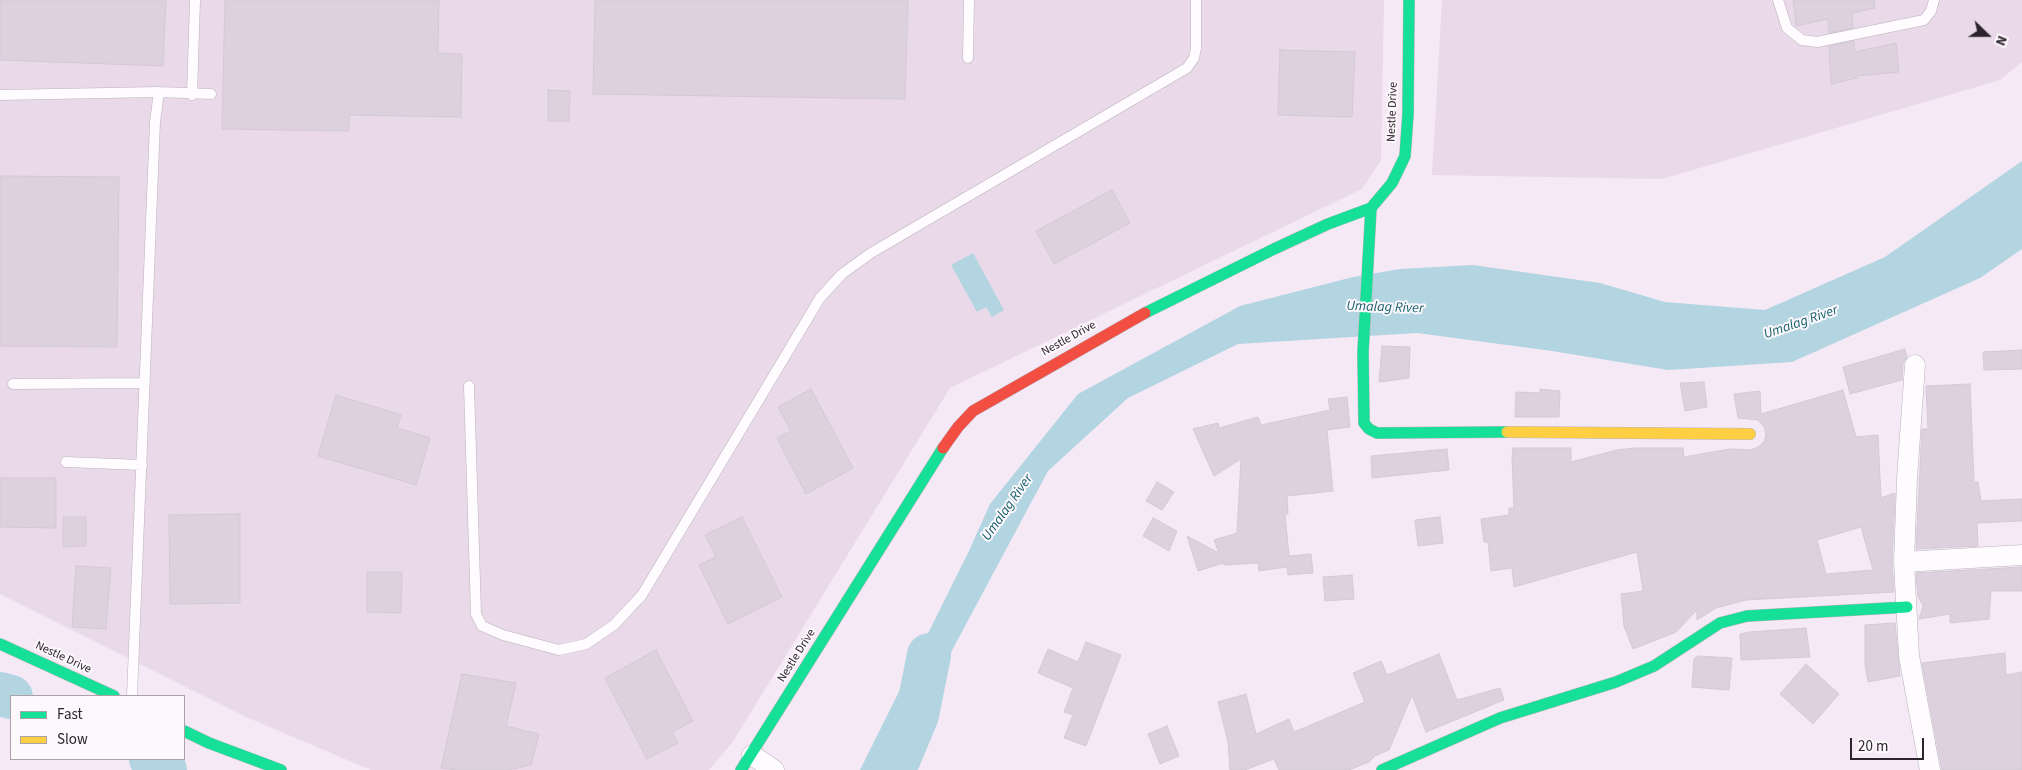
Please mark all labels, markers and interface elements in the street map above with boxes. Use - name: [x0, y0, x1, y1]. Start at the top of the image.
- north arrow: [1962, 10, 2012, 60]
- text: N: [1990, 33, 2012, 49]
- street label: Nestle Drive: [1385, 82, 1401, 142]
- water label: Umalag River: [1346, 298, 1424, 318]
- water label: Umalag River: [1762, 302, 1840, 344]
- street label: Nestle Drive: [1039, 318, 1099, 360]
- water label: Umalag River: [979, 472, 1037, 544]
- street label: Nestle Drive: [775, 627, 819, 685]
- street label: Nestle Drive: [33, 639, 93, 677]
- legend: [10, 695, 185, 760]
- text: Fast: [57, 704, 83, 725]
- scale bar: [1852, 728, 1926, 760]
- text: Slow: [57, 729, 88, 750]
- text: 20 m: [1858, 736, 1888, 757]

